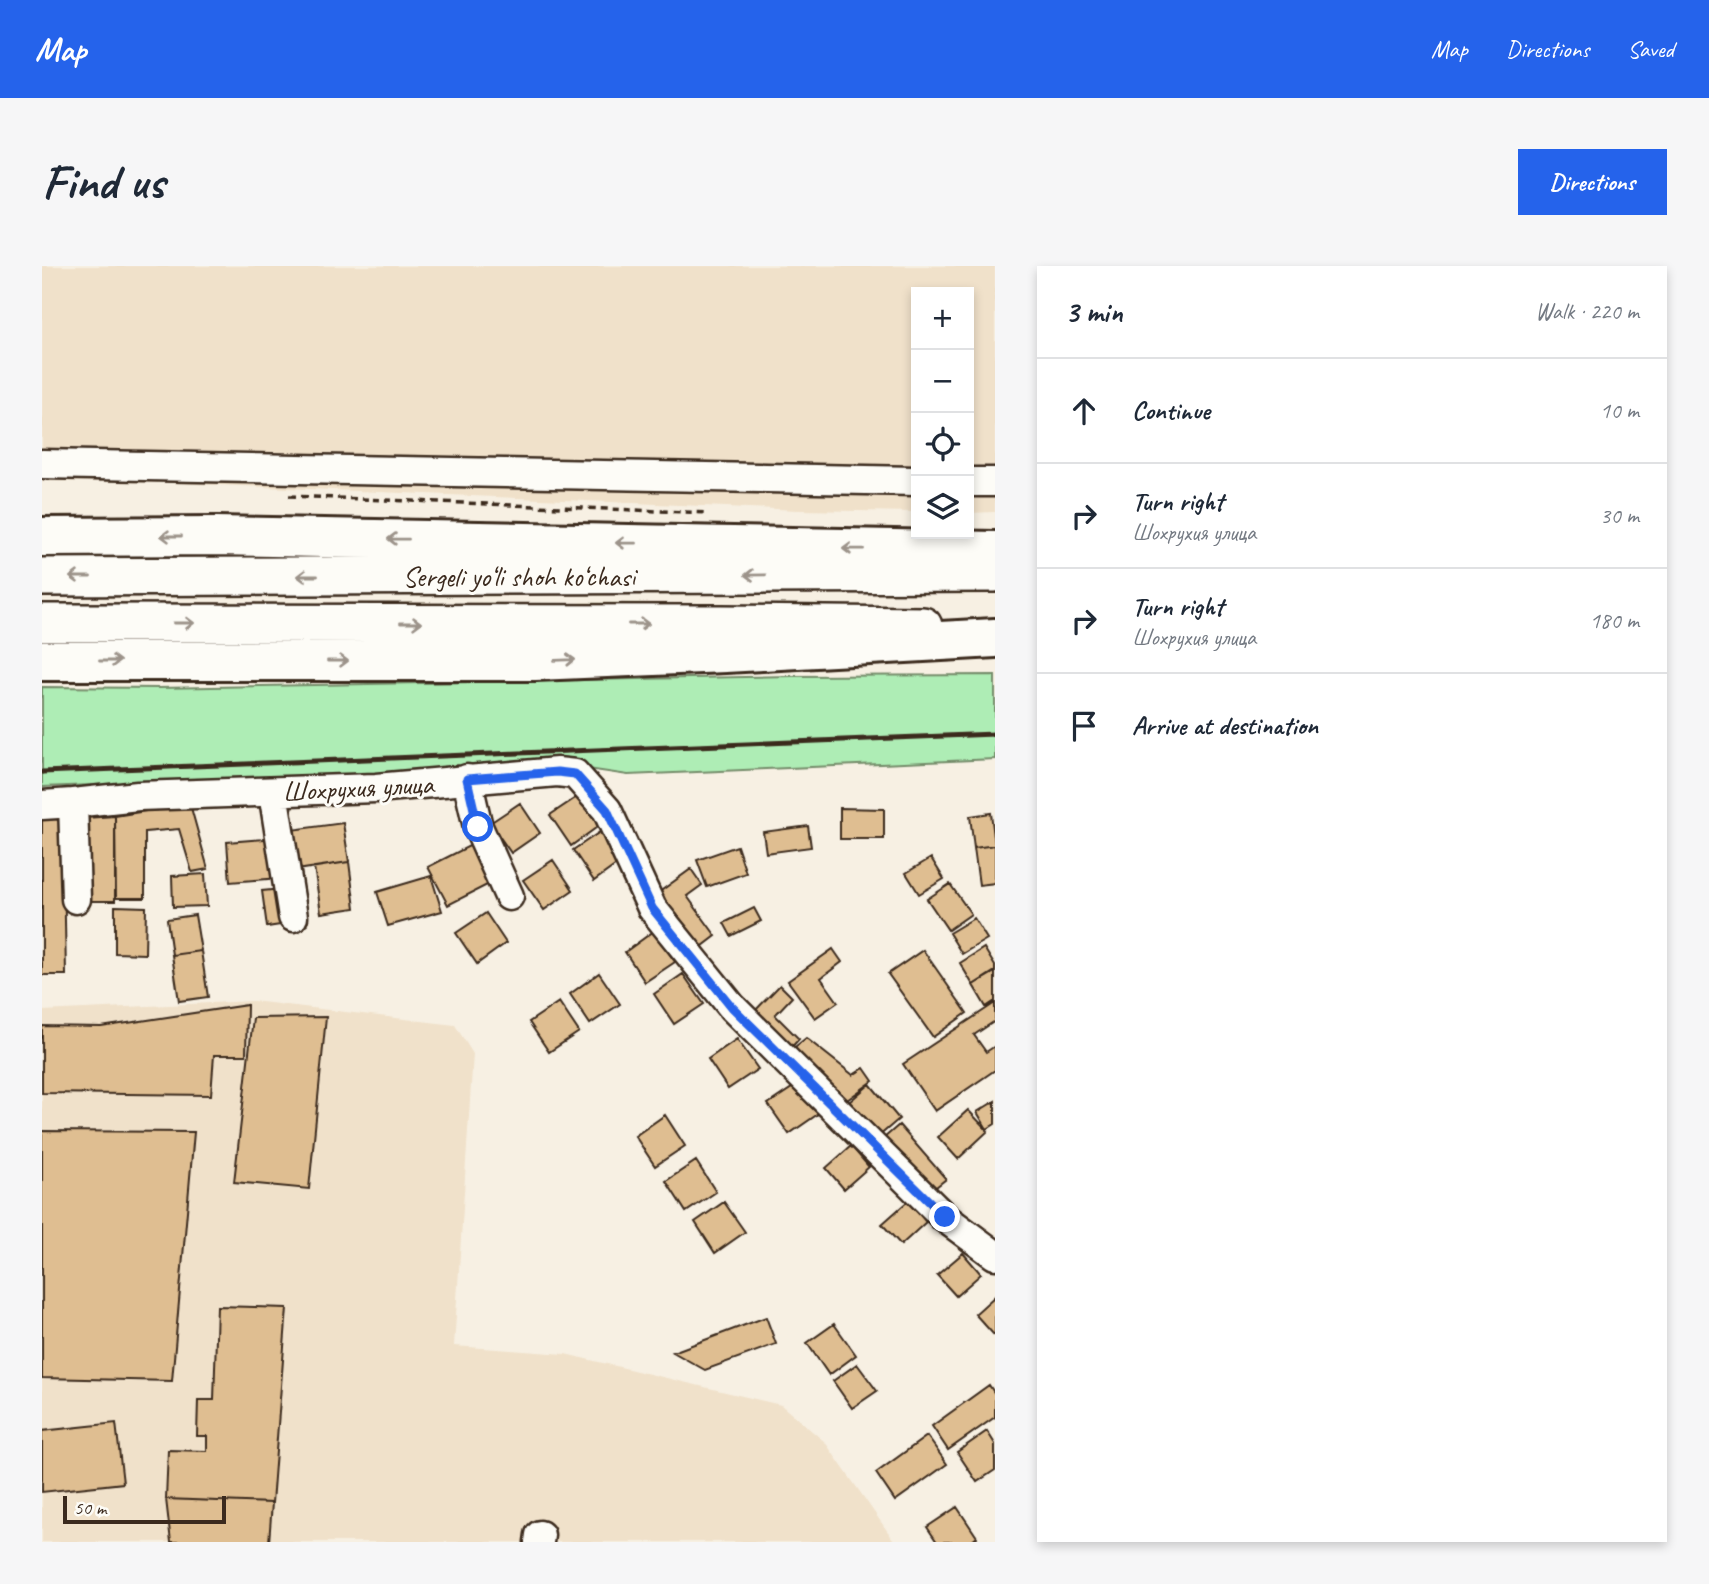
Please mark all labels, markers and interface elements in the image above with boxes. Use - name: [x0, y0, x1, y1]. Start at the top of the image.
- text: Map: [35, 28, 86, 70]
- text: Map: [1431, 34, 1468, 64]
- text: Directions: [1506, 34, 1589, 64]
- text: Saved: [1627, 34, 1674, 64]
- button: Directions: [1518, 149, 1667, 215]
- text: Find us: [42, 151, 164, 213]
- map controls: [911, 287, 974, 539]
- button: +: [911, 287, 974, 350]
- text: 3 min: [1065, 293, 1122, 331]
- text: Walk · 220 m: [1535, 297, 1639, 326]
- button: −: [911, 350, 974, 413]
- icon: ahead: [1065, 392, 1103, 430]
- text: Continue: [1132, 394, 1210, 427]
- text: 10 m: [1600, 396, 1639, 425]
- button: locate: [911, 413, 974, 476]
- button: layers: [911, 476, 974, 539]
- text: Turn right: [1132, 485, 1223, 518]
- icon: right: [1065, 497, 1103, 535]
- text: 30 m: [1600, 501, 1639, 530]
- text: Шохрухия улица: [1132, 518, 1256, 547]
- one-way arrow: [160, 529, 183, 543]
- one-way arrow: [387, 532, 410, 546]
- one-way arrow: [615, 537, 638, 550]
- one-way arrow: [842, 542, 865, 555]
- street label: Sergeli yo‘li shoh ko‘chasi: [403, 559, 639, 594]
- one-way arrow: [744, 568, 767, 582]
- one-way arrow: [296, 569, 319, 583]
- one-way arrow: [69, 570, 92, 584]
- text: Turn right: [1132, 590, 1223, 623]
- icon: right: [1065, 602, 1103, 640]
- text: 180 m: [1590, 606, 1639, 635]
- one-way arrow: [172, 616, 195, 630]
- one-way arrow: [399, 616, 422, 630]
- one-way arrow: [627, 617, 650, 631]
- text: Шохрухия улица: [1132, 623, 1256, 652]
- one-way arrow: [553, 653, 576, 666]
- one-way arrow: [98, 654, 121, 668]
- one-way arrow: [326, 654, 349, 668]
- icon: arrive: [1065, 707, 1103, 745]
- text: Arrive at destination: [1132, 709, 1318, 742]
- street label: Шохрухия улица: [282, 766, 436, 809]
- route start: [462, 811, 493, 842]
- route end: [929, 1201, 960, 1232]
- scale bar: [63, 1493, 226, 1525]
- text: 50 m: [74, 1496, 106, 1520]

